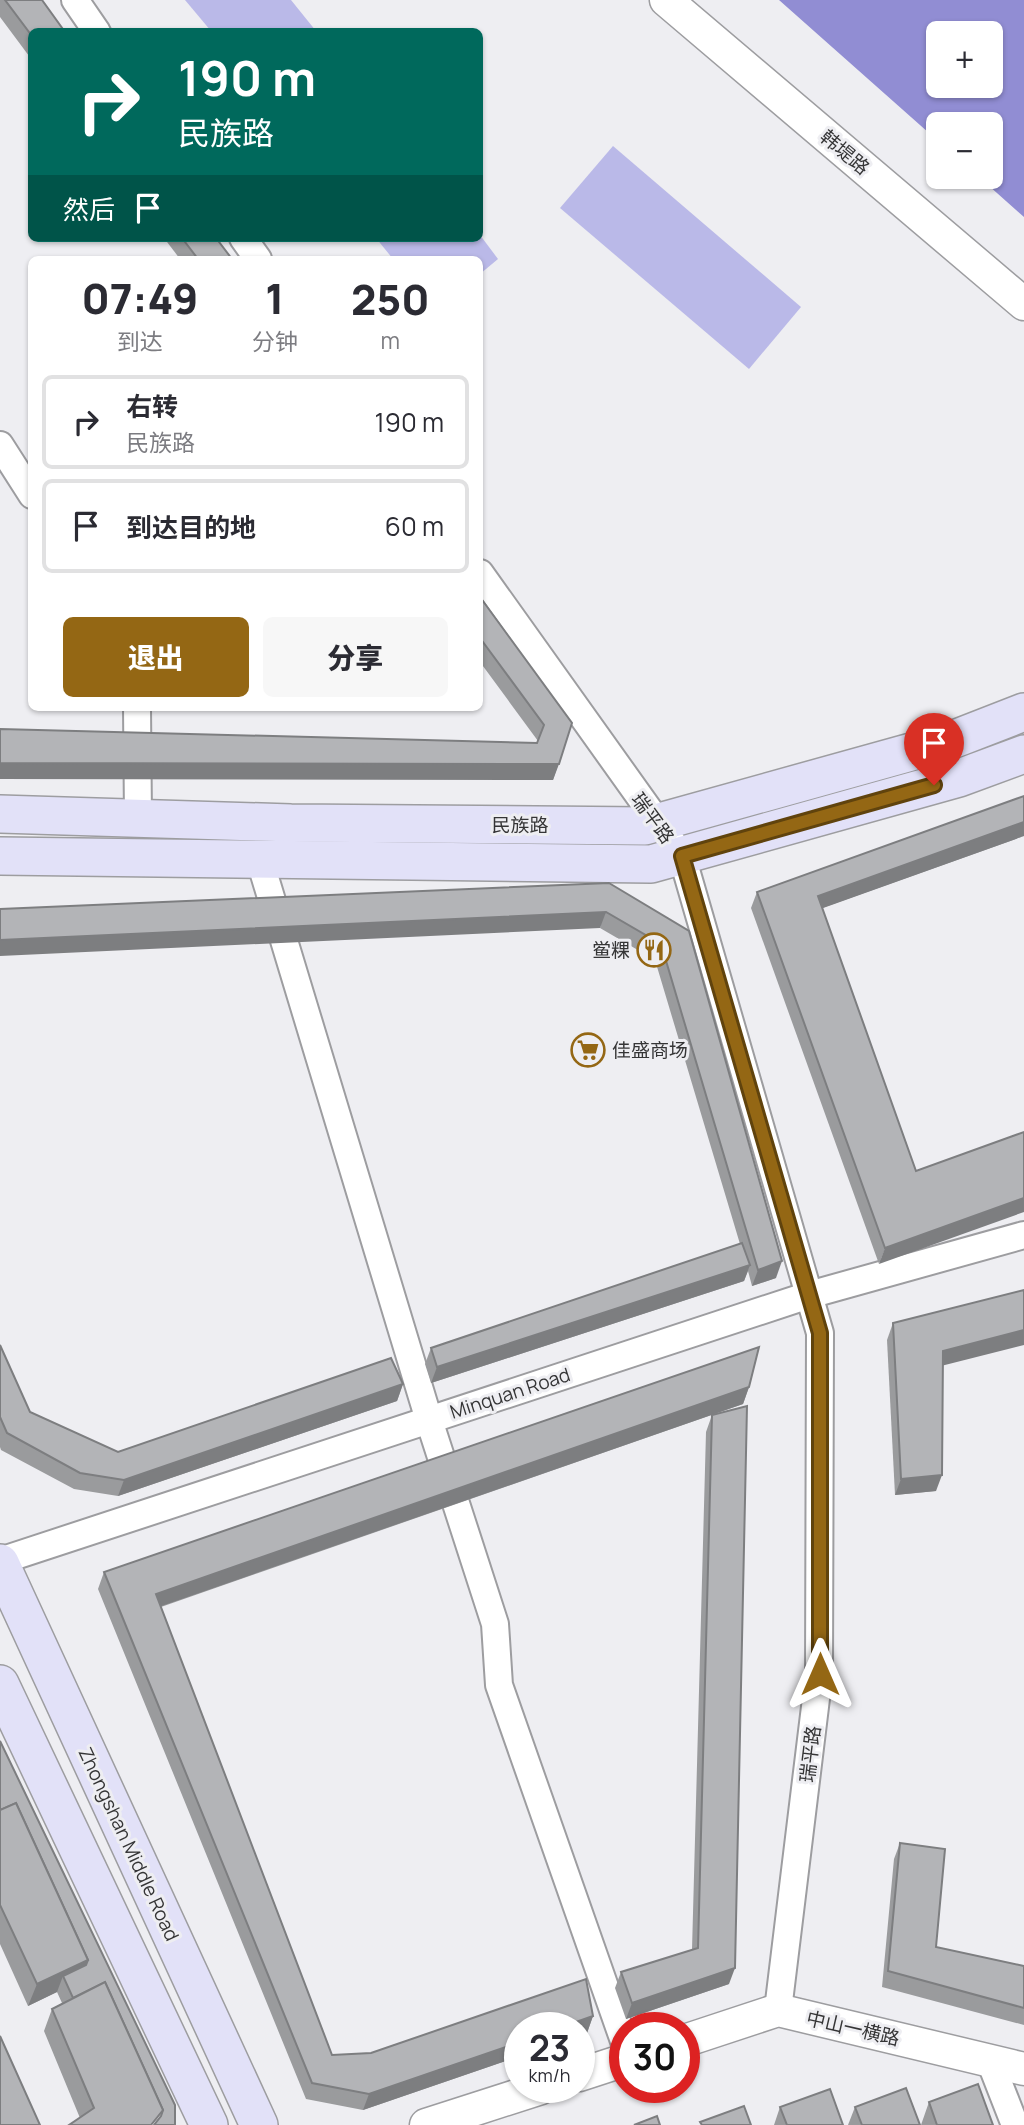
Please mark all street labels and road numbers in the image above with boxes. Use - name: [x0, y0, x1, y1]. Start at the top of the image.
- street label: 韩堤路: [815, 124, 875, 180]
- street label: 瑞平路: [626, 787, 680, 849]
- street label: 民族路: [491, 812, 549, 838]
- street label: Minquan Road: [447, 1361, 573, 1425]
- street label: 瑞平路: [794, 1724, 826, 1784]
- street label: Zhongshan Middle Road: [73, 1743, 185, 1945]
- street label: 中山一横路: [804, 2005, 902, 2051]

